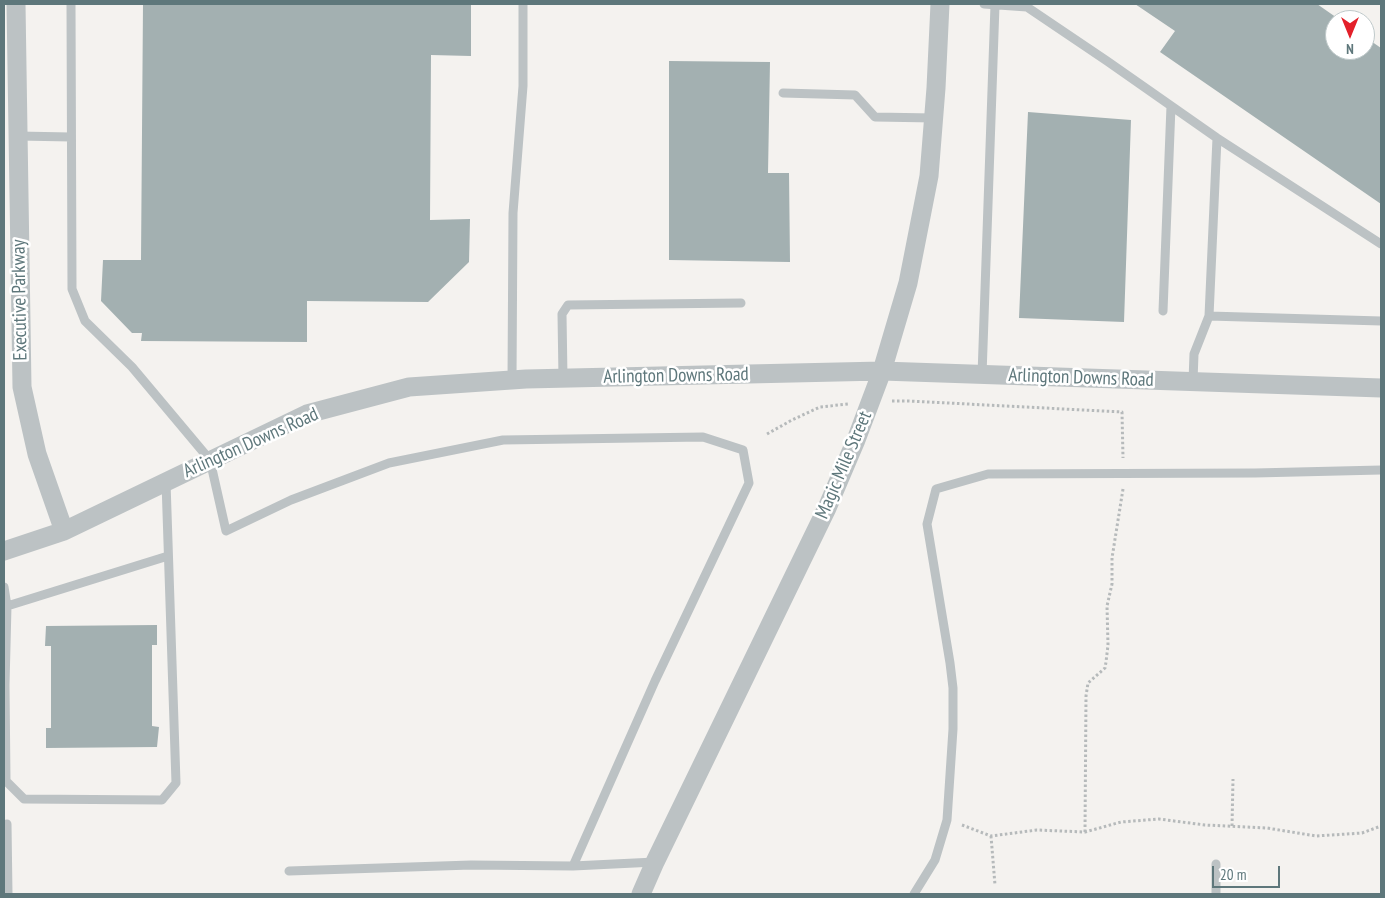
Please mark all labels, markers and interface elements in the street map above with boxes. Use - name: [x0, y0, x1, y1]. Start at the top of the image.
- north arrow: [1325, 10, 1375, 60]
- text: N: [1346, 40, 1354, 58]
- street label: Executive Parkway: [8, 239, 32, 361]
- street label: Arlington Downs Road: [603, 363, 749, 389]
- street label: Arlington Downs Road: [1008, 364, 1154, 392]
- street label: Arlington Downs Road: [180, 403, 322, 483]
- street label: Magic Mile Street: [811, 408, 877, 522]
- scale bar: [1215, 856, 1282, 888]
- text: 20 m: [1220, 865, 1246, 884]

